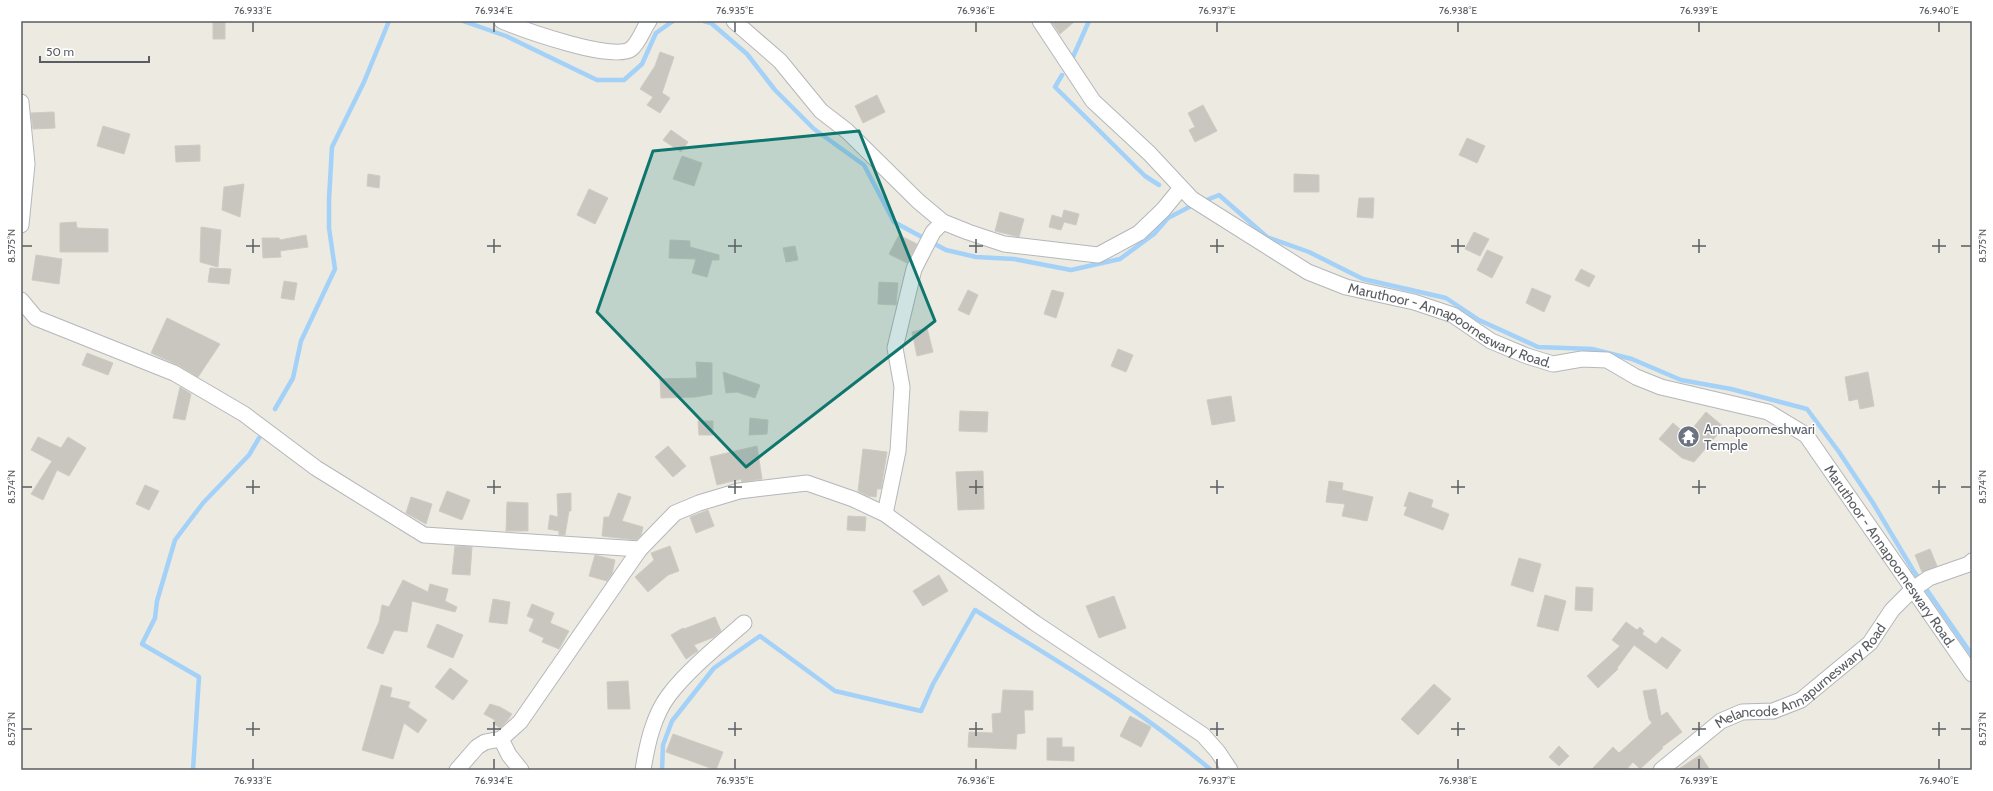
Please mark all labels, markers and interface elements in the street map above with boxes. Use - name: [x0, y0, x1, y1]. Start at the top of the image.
- text: 76.933°E: [234, 4, 272, 17]
- text: 76.934°E: [475, 4, 513, 17]
- text: 76.935°E: [716, 4, 754, 17]
- text: 76.936°E: [957, 4, 995, 17]
- text: 76.937°E: [1198, 4, 1236, 17]
- text: 76.938°E: [1439, 4, 1478, 17]
- text: 76.939°E: [1680, 4, 1718, 17]
- text: 76.940°E: [1919, 4, 1959, 17]
- scale bar: [40, 38, 149, 64]
- text: 50 m: [46, 44, 74, 59]
- text: 8.575°N: [5, 229, 18, 263]
- text: 8.575°N: [1976, 229, 1989, 263]
- street label: Maruthoor - Annapoorneswary Road.: [1346, 279, 1554, 372]
- place label: Annapoorneshwari Temple: [1704, 420, 1815, 454]
- temple icon: Annapoorneshwari Temple: [1675, 424, 1701, 450]
- street label: Maruthoor - Annapoorneswary Road.: [1820, 461, 1960, 651]
- text: 8.574°N: [5, 470, 18, 504]
- text: 8.574°N: [1976, 470, 1989, 504]
- street label: Melancode Annapurneswary Road: [1710, 620, 1890, 732]
- text: 8.573°N: [5, 712, 18, 746]
- text: 8.573°N: [1976, 712, 1989, 746]
- text: 76.933°E: [234, 774, 272, 787]
- text: 76.934°E: [475, 774, 513, 787]
- text: 76.935°E: [716, 774, 754, 787]
- text: 76.936°E: [957, 774, 995, 787]
- text: 76.937°E: [1198, 774, 1236, 787]
- text: 76.938°E: [1439, 774, 1478, 787]
- text: 76.939°E: [1680, 774, 1718, 787]
- text: 76.940°E: [1919, 774, 1959, 787]

